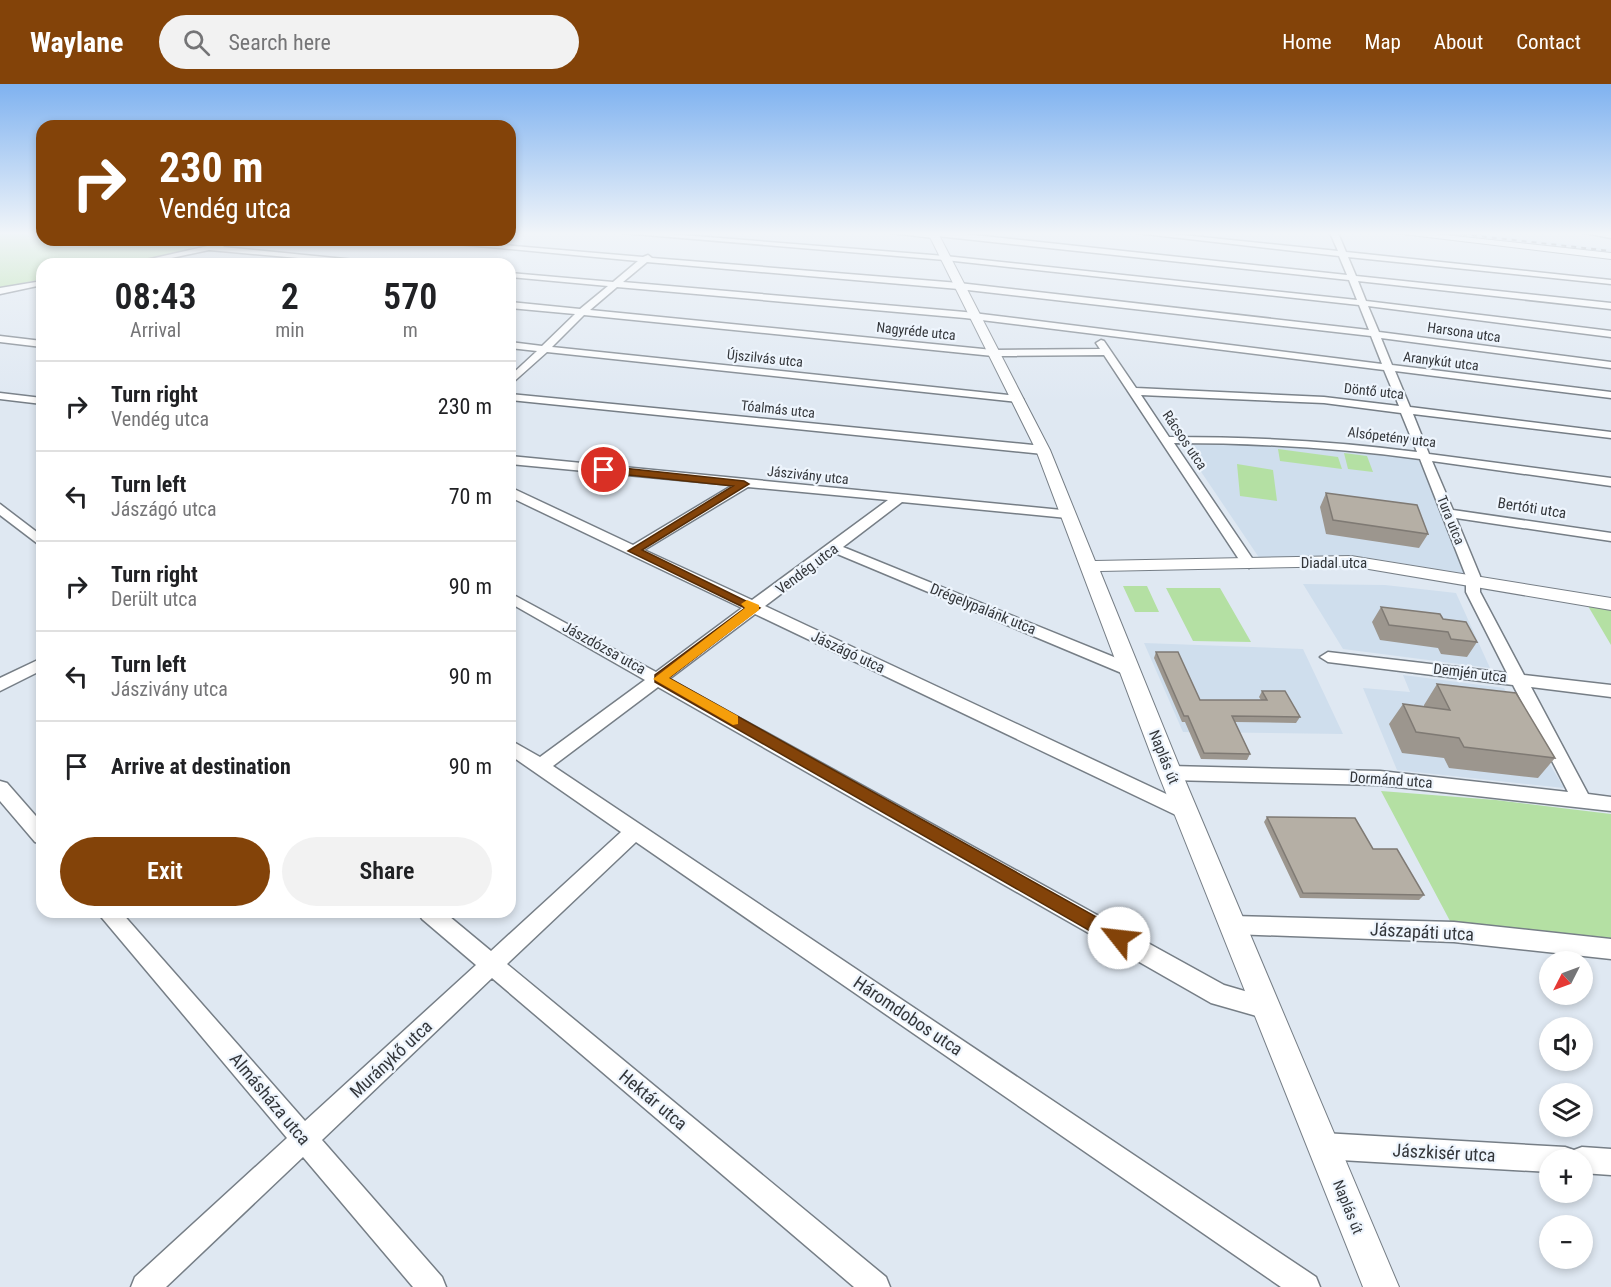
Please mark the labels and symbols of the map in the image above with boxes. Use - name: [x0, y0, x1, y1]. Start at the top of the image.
- street label: Nagyréde utca: [876, 319, 956, 343]
- street label: Harsona utca: [1426, 319, 1502, 345]
- street label: Újszilvás utca: [726, 345, 804, 370]
- street label: Aranykút utca: [1402, 348, 1480, 374]
- street label: Döntő utca: [1343, 380, 1405, 402]
- street label: Tóalmás utca: [740, 397, 816, 421]
- street label: Rácsos utca: [1159, 407, 1211, 473]
- street label: Alsópetény utca: [1347, 424, 1437, 450]
- pin: [578, 444, 629, 495]
- street label: Jászivány utca: [767, 463, 849, 487]
- street label: Tura utca: [1434, 493, 1468, 547]
- street label: Bertóti utca: [1496, 494, 1568, 522]
- street label: Vendég utca: [772, 540, 842, 598]
- street label: Diadal utca: [1301, 554, 1367, 572]
- street label: Drégelypalánk utca: [927, 580, 1039, 638]
- street label: Jászdózsa utca: [559, 618, 649, 678]
- street label: Jászágó utca: [808, 627, 888, 677]
- street label: Demjén utca: [1432, 660, 1508, 686]
- street label: Naplás út: [1145, 727, 1183, 787]
- street label: Dormánd utca: [1349, 768, 1433, 792]
- position arrow: [1087, 906, 1151, 970]
- street label: Jászapáti utca: [1369, 918, 1475, 945]
- north arrow: [1539, 951, 1593, 1005]
- street label: Háromdobos utca: [850, 971, 967, 1060]
- street label: Muránykő utca: [345, 1015, 436, 1102]
- street label: Almásháza utca: [226, 1048, 315, 1149]
- street label: Hektár utca: [615, 1065, 692, 1134]
- street label: Jászkisér utca: [1392, 1139, 1496, 1166]
- street label: Naplás út: [1329, 1177, 1367, 1237]

